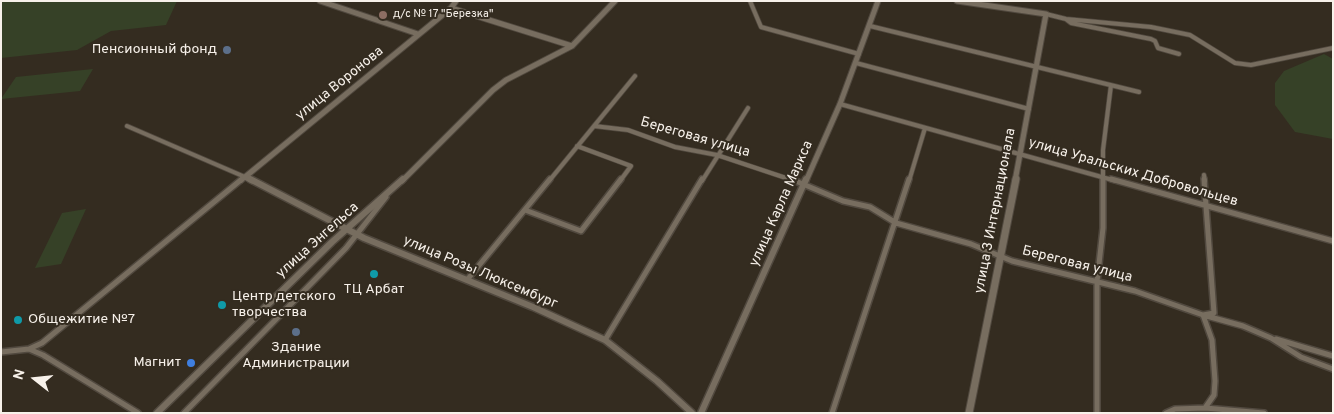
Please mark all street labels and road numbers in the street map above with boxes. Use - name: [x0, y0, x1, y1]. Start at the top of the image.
- street label: улица Воронова: [293, 43, 387, 125]
- street label: Береговая улица: [638, 114, 752, 162]
- street label: улица 3 Интернационала: [972, 127, 1020, 295]
- street label: улица Уральских Добровольцев: [1026, 135, 1240, 211]
- street label: улица Карла Маркса: [747, 138, 817, 270]
- street label: улица Энгельса: [273, 200, 363, 282]
- street label: улица Розы Люксембург: [400, 233, 560, 313]
- street label: Береговая улица: [1020, 243, 1134, 287]

